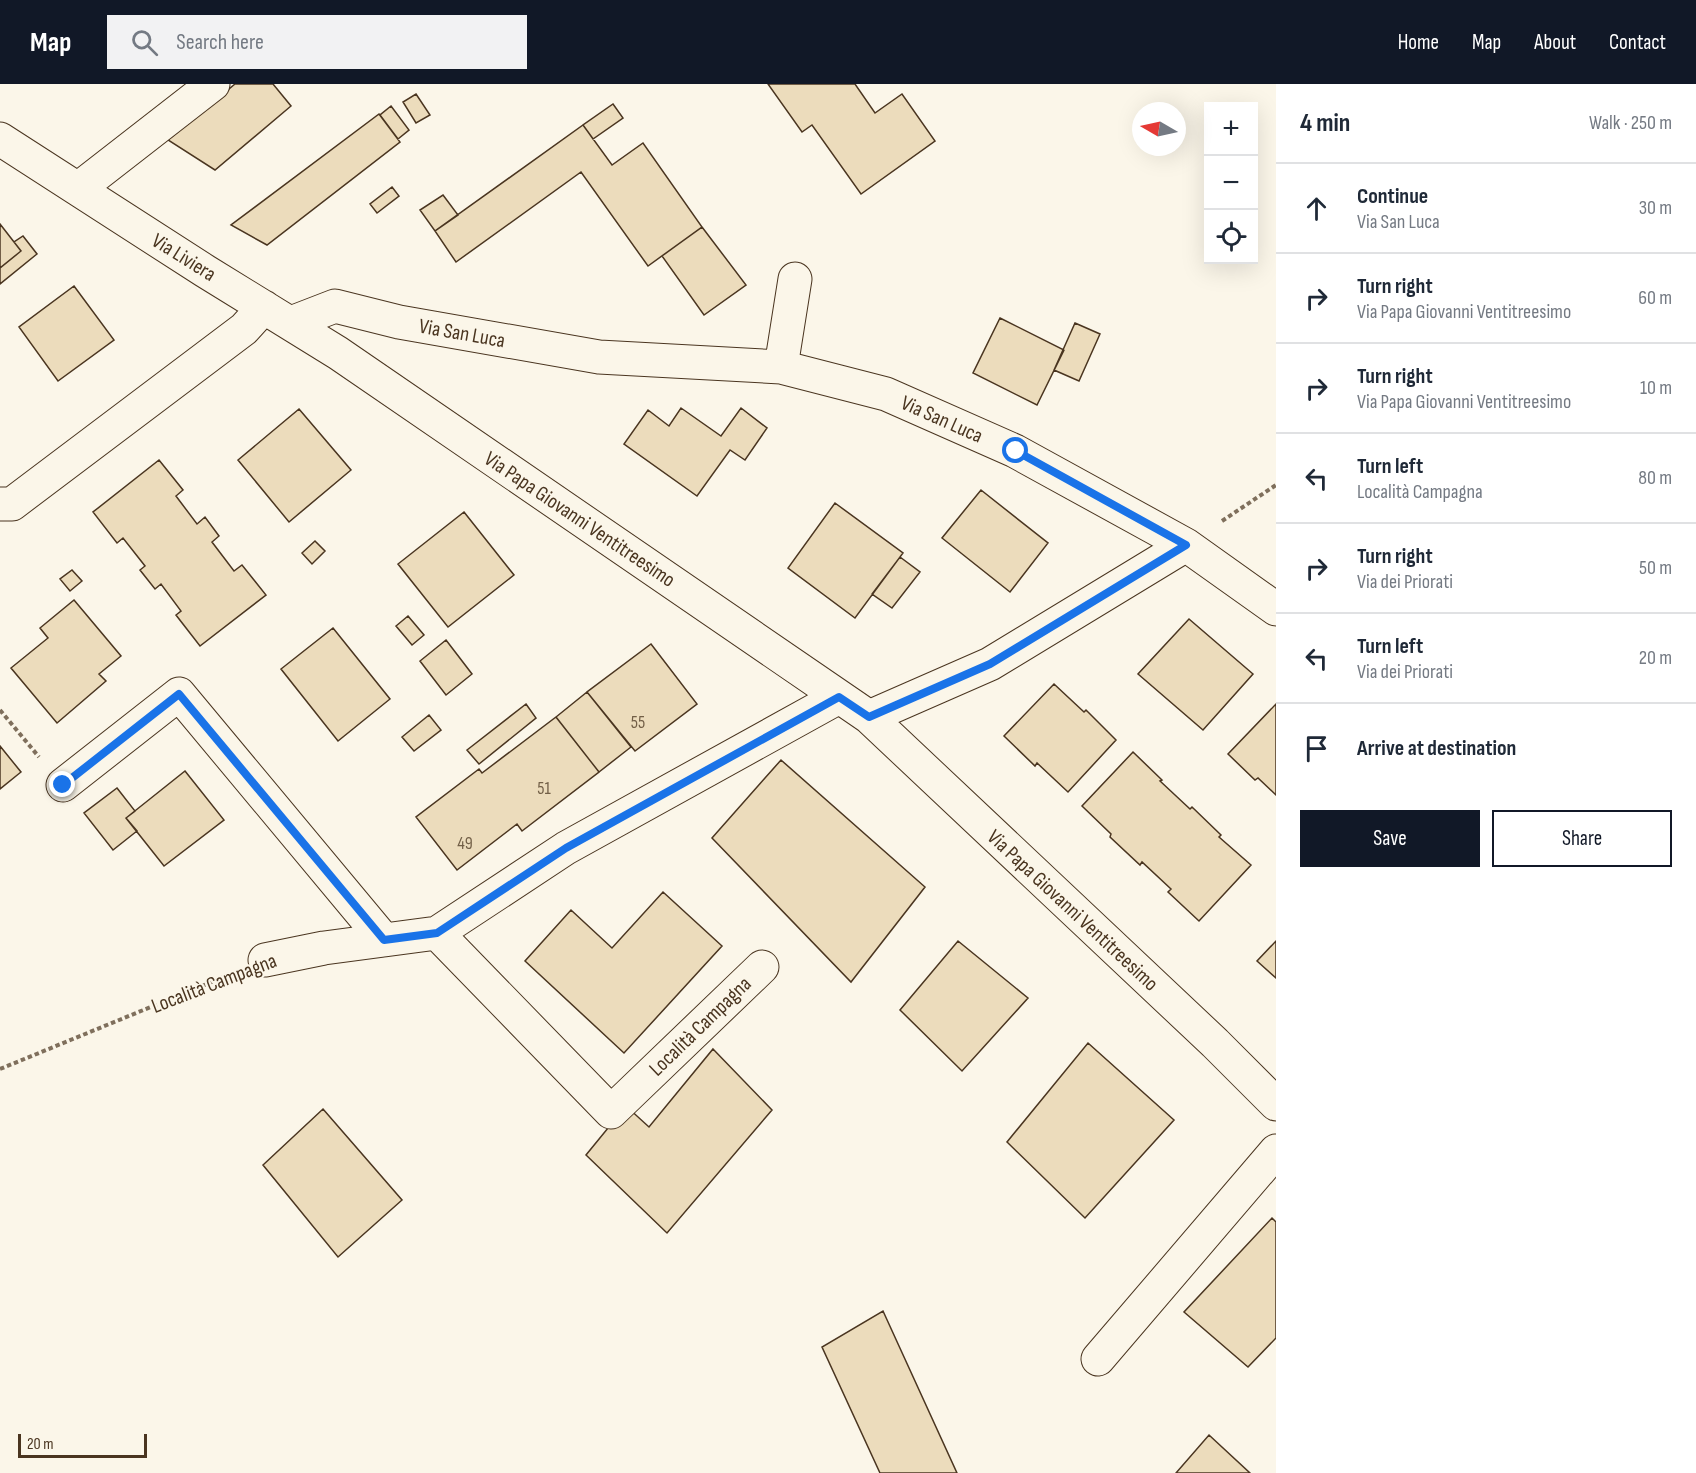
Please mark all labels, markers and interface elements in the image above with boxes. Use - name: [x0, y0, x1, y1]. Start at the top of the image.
- search box: [107, 15, 527, 69]
- text: Map: [30, 26, 71, 59]
- icon: search: [128, 26, 161, 59]
- text: Search here: [176, 29, 264, 56]
- text: Home: [1398, 30, 1439, 55]
- text: Map: [1472, 30, 1501, 55]
- text: About: [1534, 30, 1576, 55]
- text: Contact: [1609, 30, 1666, 55]
- north arrow: [1132, 102, 1186, 156]
- map controls: [1204, 102, 1258, 264]
- button: +: [1204, 102, 1258, 156]
- text: 4 min: [1300, 108, 1350, 139]
- text: Walk · 250 m: [1589, 111, 1672, 135]
- button: −: [1204, 156, 1258, 210]
- text: Continue: [1357, 183, 1428, 210]
- icon: ahead: [1300, 192, 1333, 225]
- text: 30 m: [1639, 196, 1672, 220]
- button: locate: [1204, 210, 1258, 264]
- text: Via San Luca: [1357, 210, 1440, 234]
- street label: Via Liviera: [147, 228, 220, 287]
- text: Turn right: [1357, 273, 1433, 300]
- icon: right: [1300, 282, 1333, 315]
- text: 60 m: [1638, 286, 1672, 310]
- text: Via Papa Giovanni Ventitreesimo: [1357, 300, 1571, 324]
- street label: Via San Luca: [417, 314, 507, 353]
- text: Turn right: [1357, 363, 1433, 390]
- icon: right: [1300, 372, 1333, 405]
- text: 10 m: [1640, 376, 1672, 400]
- street label: Via San Luca: [897, 390, 987, 449]
- text: Via Papa Giovanni Ventitreesimo: [1357, 390, 1571, 414]
- route start: [1002, 437, 1028, 463]
- street label: Via Papa Giovanni Ventitreesimo: [479, 446, 680, 593]
- text: Turn left: [1357, 453, 1423, 480]
- icon: left: [1300, 462, 1333, 495]
- text: 80 m: [1638, 466, 1672, 490]
- text: Località Campagna: [1357, 480, 1483, 504]
- text: Turn right: [1357, 543, 1433, 570]
- icon: right: [1300, 552, 1333, 585]
- text: 50 m: [1639, 556, 1672, 580]
- text: Via dei Priorati: [1357, 570, 1453, 594]
- text: Turn left: [1357, 633, 1423, 660]
- icon: left: [1300, 642, 1333, 675]
- text: 20 m: [1639, 646, 1672, 670]
- text: Via dei Priorati: [1357, 660, 1453, 684]
- house number: 55: [631, 712, 645, 733]
- icon: arrive: [1300, 732, 1333, 765]
- text: Arrive at destination: [1357, 735, 1516, 762]
- route end: [49, 771, 75, 797]
- house number: 51: [537, 778, 551, 799]
- button: Save: [1300, 810, 1480, 867]
- button: Share: [1492, 810, 1672, 867]
- street label: Via Papa Giovanni Ventitreesimo: [982, 825, 1163, 996]
- house number: 49: [457, 833, 473, 854]
- street label: Località Campagna: [148, 948, 280, 1019]
- street label: Località Campagna: [644, 971, 757, 1081]
- scale bar: [18, 1431, 147, 1458]
- text: 20 m: [27, 1435, 54, 1454]

